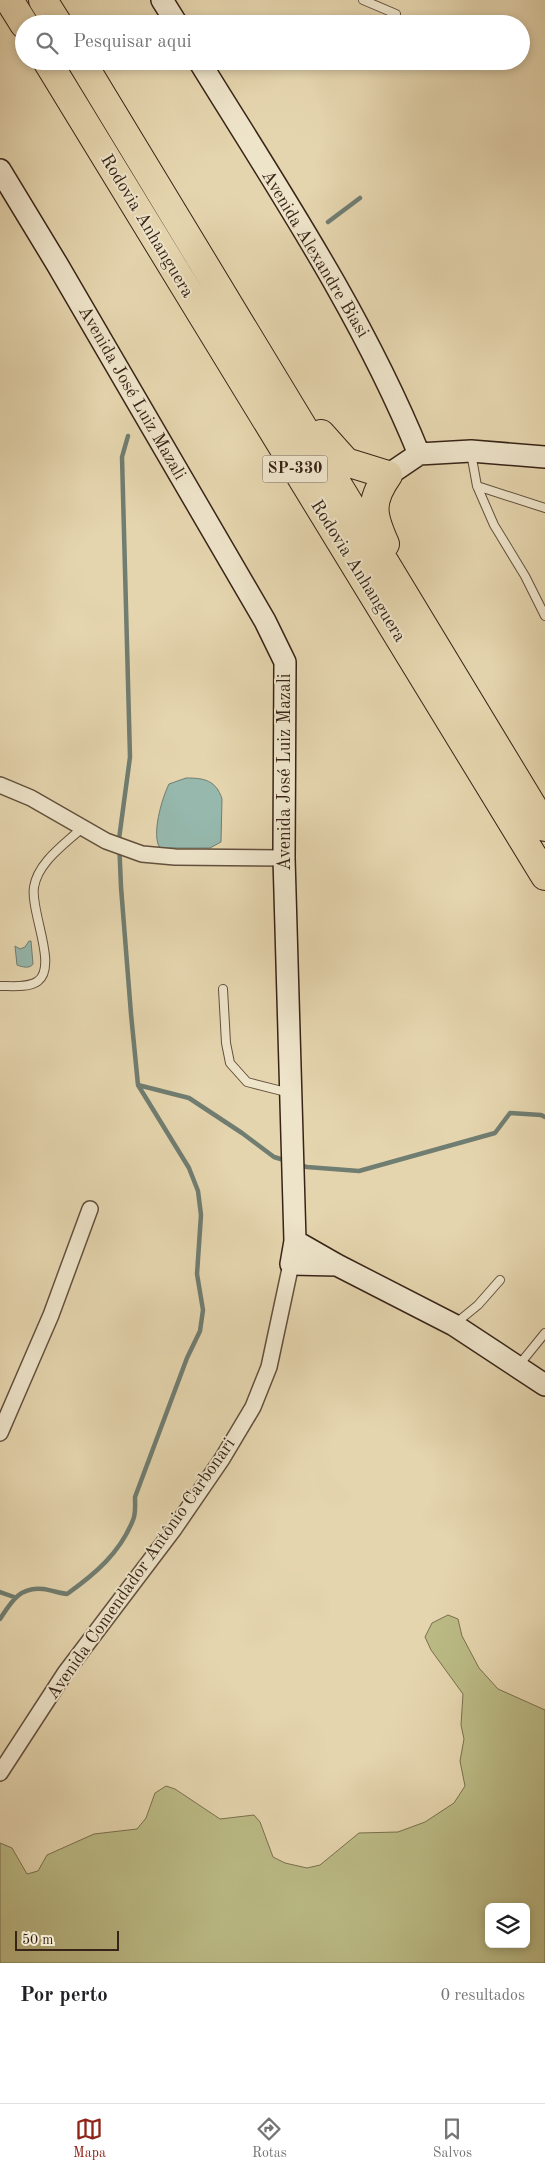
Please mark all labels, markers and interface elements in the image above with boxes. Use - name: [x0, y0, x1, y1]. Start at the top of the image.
- search box: [15, 15, 530, 70]
- icon: search: [33, 29, 61, 57]
- text: Pesquisar aqui: [73, 33, 192, 52]
- street label: Rodovia Anhanguera: [97, 151, 197, 301]
- street label: Avenida Alexandre Biasi: [258, 167, 372, 341]
- street label: Avenida José Luiz Mazali: [75, 303, 189, 483]
- road number: SP-330: [262, 456, 328, 482]
- street label: Rodovia Anhanguera: [307, 497, 409, 645]
- street label: Avenida José Luiz Mazali: [276, 673, 294, 871]
- street label: Avenida Comendador Antônio Carbonari: [43, 1435, 239, 1703]
- map controls: [485, 1903, 530, 1948]
- button: layers: [485, 1903, 530, 1948]
- scale bar: [15, 1928, 119, 1951]
- text: 50 m: [22, 1933, 53, 1947]
- text: Por perto: [20, 1985, 108, 2006]
- text: 0 resultados: [441, 1988, 525, 2004]
- tab: Mapa: [73, 2115, 106, 2162]
- tab: Rotas: [252, 2115, 287, 2162]
- tab: Salvos: [433, 2115, 472, 2162]

